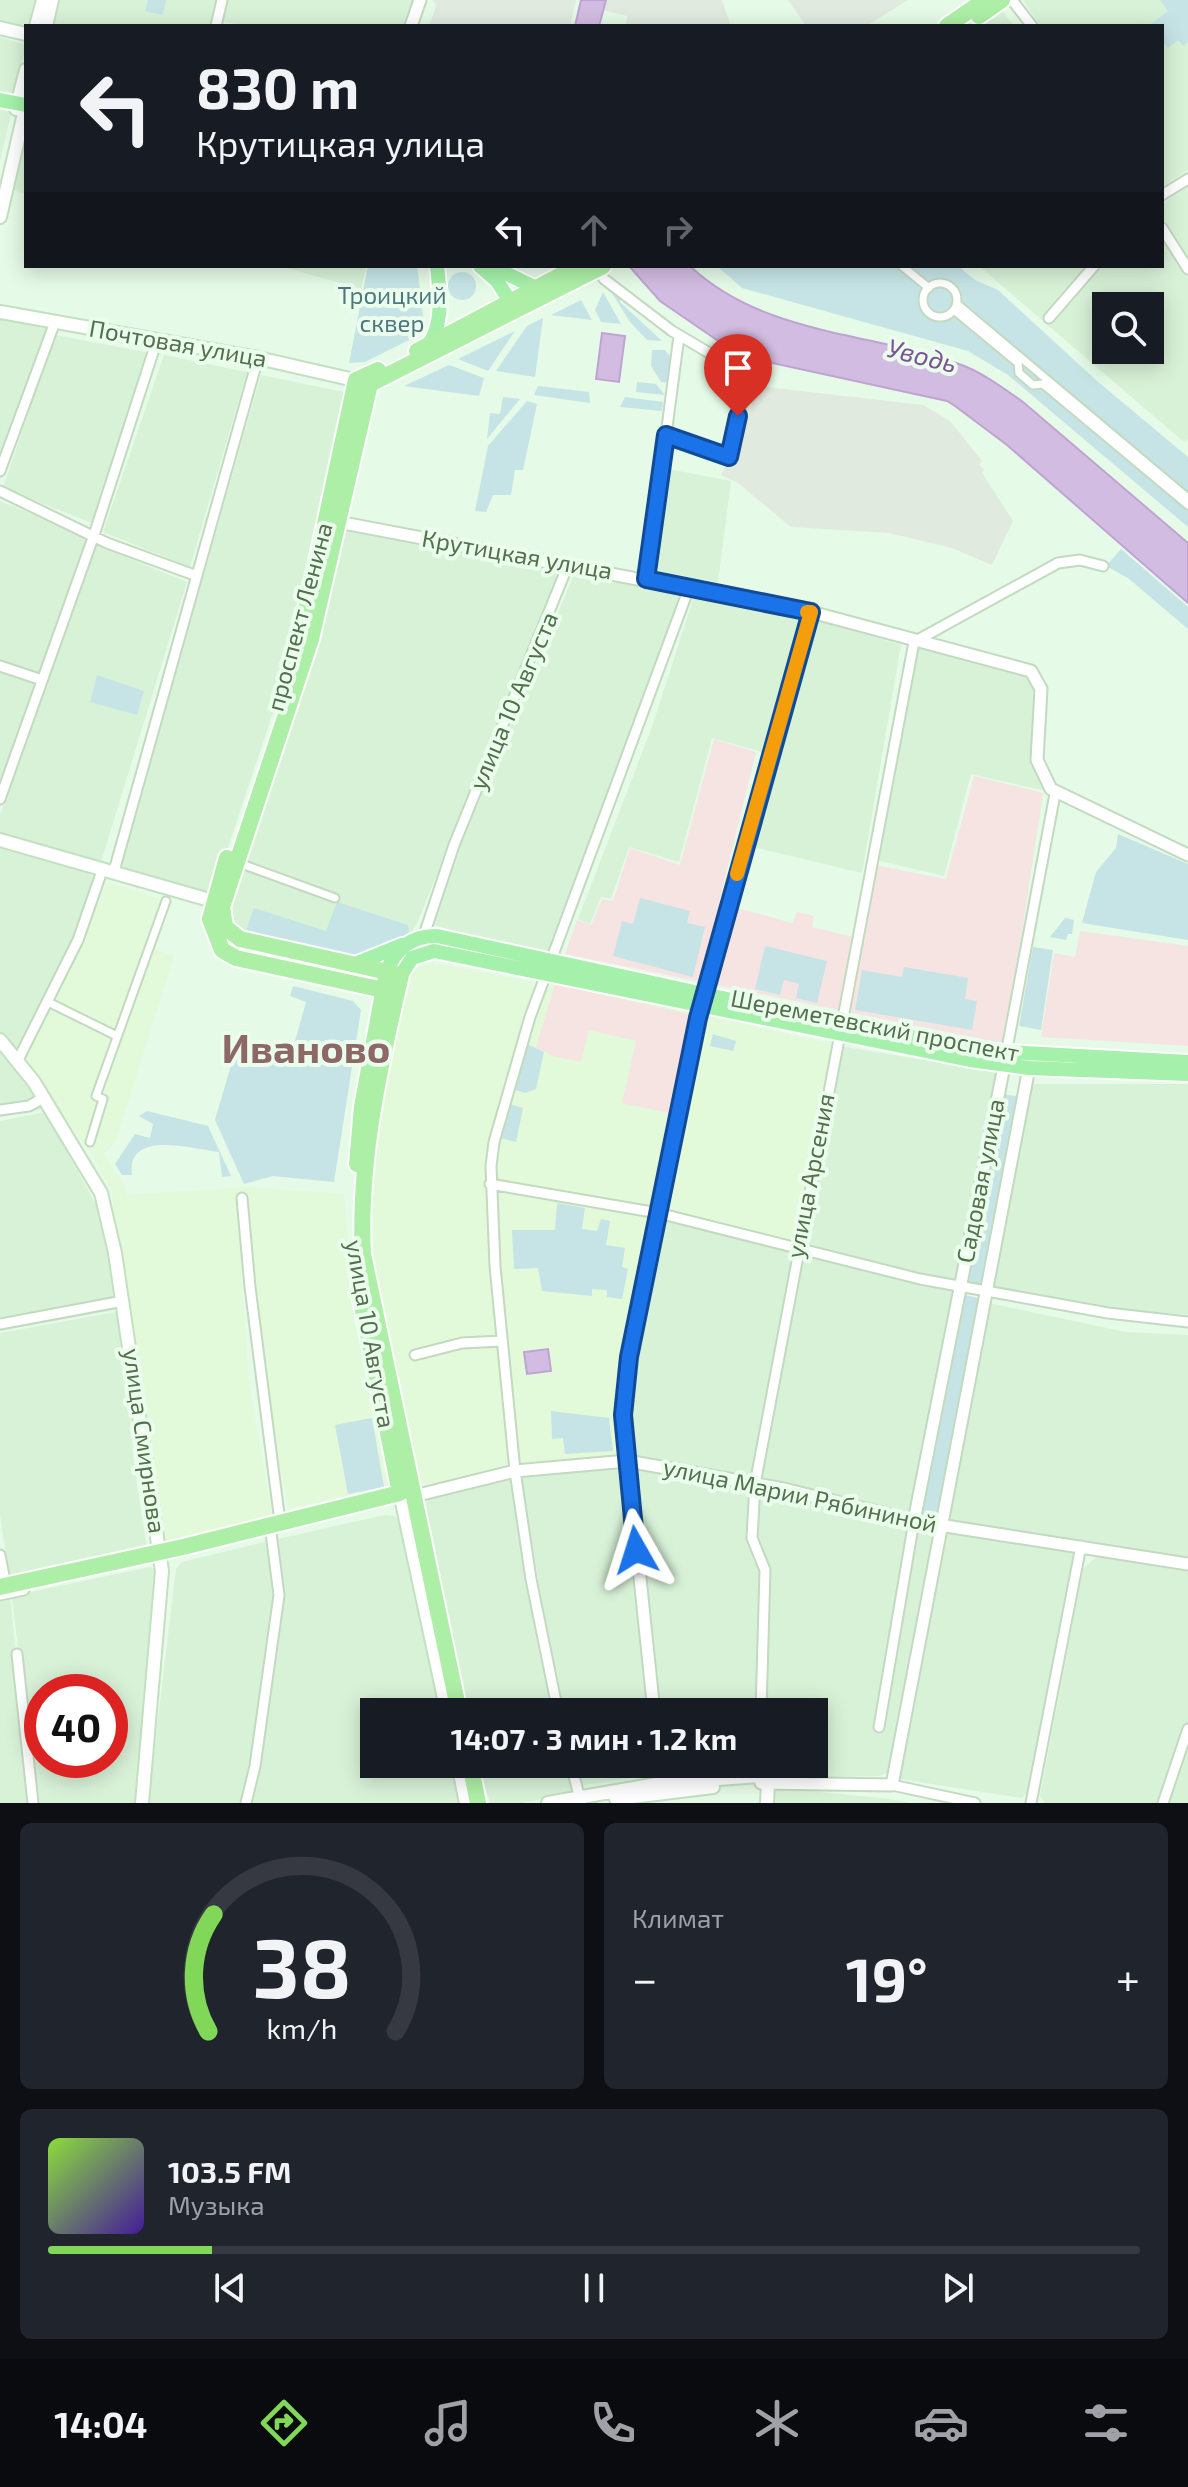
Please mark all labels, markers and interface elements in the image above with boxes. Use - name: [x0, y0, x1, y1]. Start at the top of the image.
- text: 830 m: [196, 53, 359, 120]
- icon: left: [64, 56, 168, 160]
- text: Крутицкая улица: [196, 121, 485, 164]
- icon: left: [488, 208, 532, 252]
- icon: ahead: [572, 208, 616, 252]
- icon: right: [656, 208, 700, 252]
- park label: Троицкий сквер: [338, 280, 446, 337]
- map controls: [1092, 292, 1164, 364]
- button: search: [1092, 292, 1164, 364]
- street label: Почтовая улица: [87, 313, 269, 373]
- water label: Уводь: [884, 331, 960, 378]
- pin: [704, 334, 772, 416]
- icon: arrive: [716, 346, 760, 390]
- street label: проспект Ленина: [259, 519, 338, 714]
- street label: Крутицкая улица: [420, 523, 615, 586]
- street label: улица 10 Августа: [462, 607, 564, 794]
- street label: Шереметевский проспект: [729, 982, 1022, 1067]
- district label: Иваново: [222, 1023, 390, 1071]
- street label: улица Арсения: [779, 1091, 841, 1261]
- street label: Садовая улица: [949, 1096, 1011, 1265]
- street label: улица 10 Августа: [340, 1237, 402, 1430]
- street label: улица Смирнова: [117, 1347, 173, 1535]
- street label: улица Марии Рябининой: [661, 1451, 940, 1539]
- position arrow: [594, 1508, 678, 1592]
- speed limit sign: 40: [24, 1674, 128, 1778]
- text: 14:07 · 3 мин · 1.2 km: [451, 1720, 737, 1756]
- text: Климат: [632, 1902, 724, 1933]
- text: 38: [252, 1915, 352, 2015]
- text: 19°: [846, 1942, 928, 2014]
- text: −: [632, 1951, 658, 2004]
- text: +: [1116, 1951, 1140, 2004]
- text: km/h: [267, 2010, 337, 2045]
- text: 103.5 FM: [168, 2153, 291, 2189]
- text: Музыка: [168, 2189, 265, 2220]
- icon: previous: [208, 2266, 252, 2310]
- icon: pause: [572, 2266, 616, 2310]
- icon: next: [936, 2266, 980, 2310]
- icon: directions: [256, 2395, 312, 2451]
- icon: music: [420, 2395, 476, 2451]
- icon: phone: [585, 2395, 641, 2451]
- icon: climate: [749, 2395, 805, 2451]
- icon: car: [913, 2395, 969, 2451]
- icon: filters: [1078, 2395, 1134, 2451]
- text: 14:04: [54, 2402, 148, 2445]

